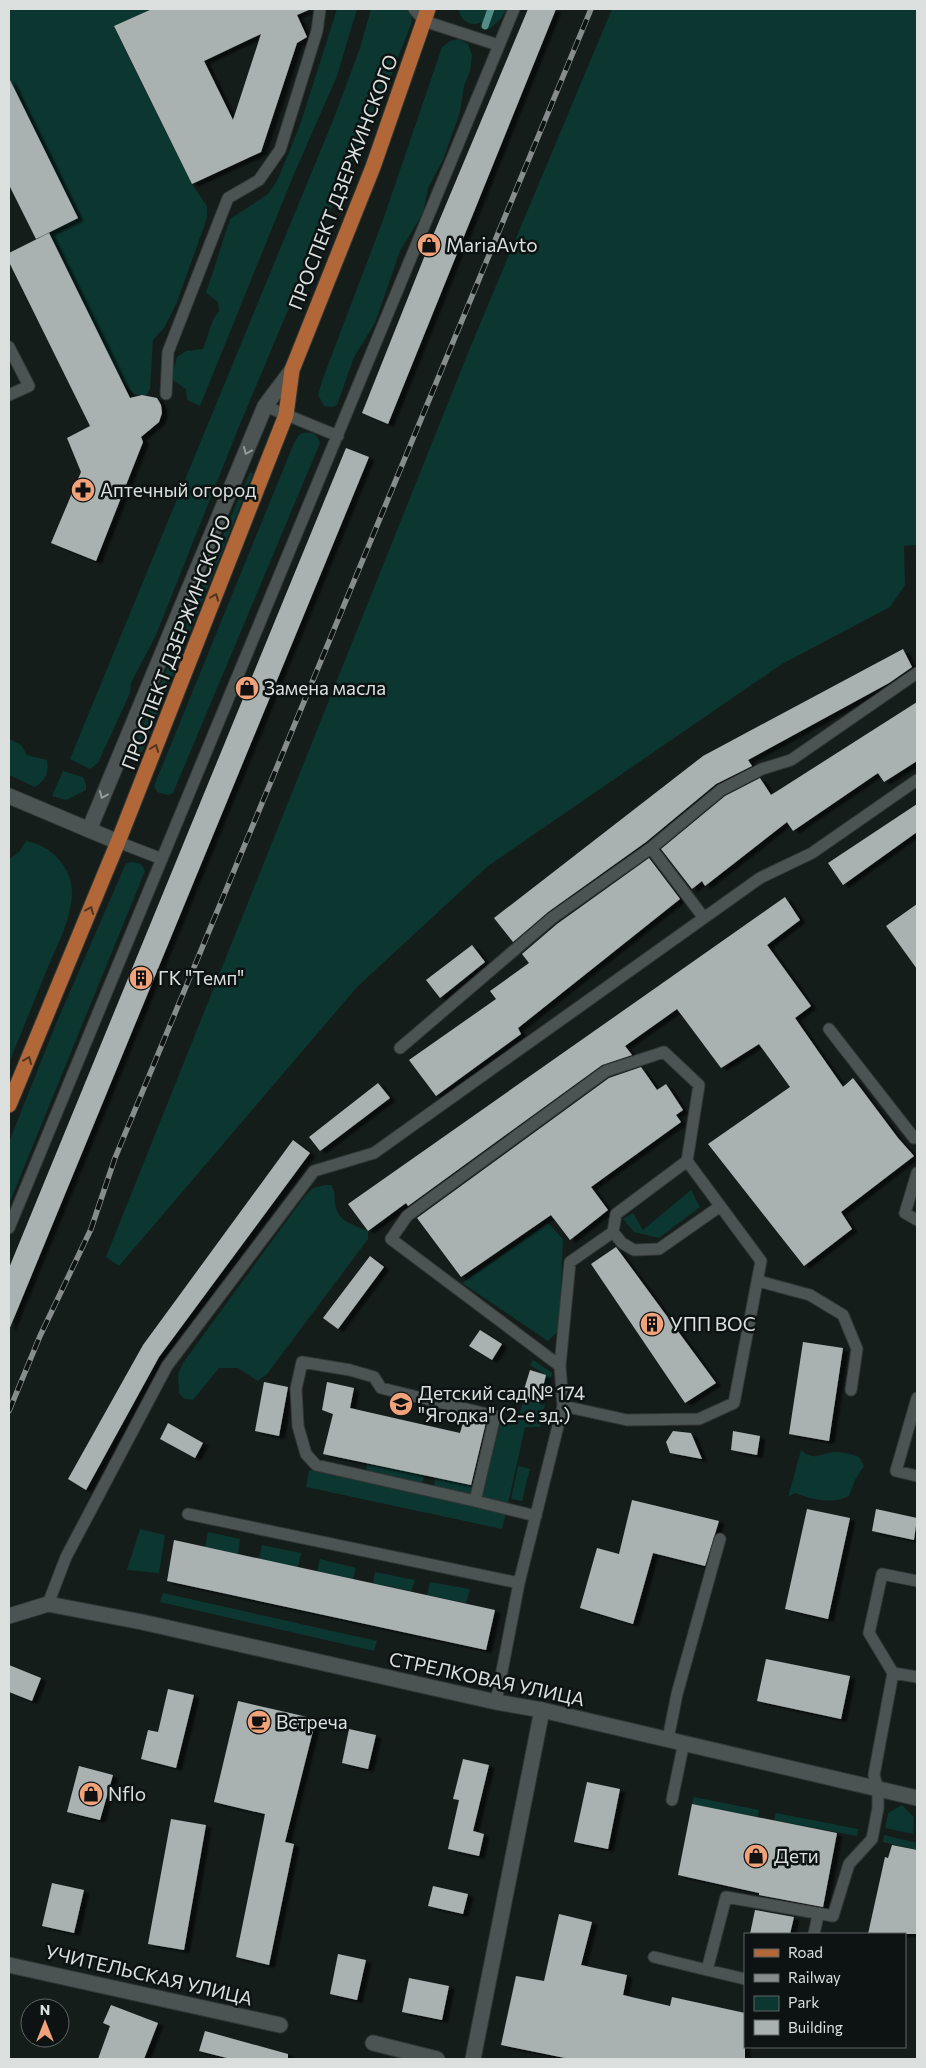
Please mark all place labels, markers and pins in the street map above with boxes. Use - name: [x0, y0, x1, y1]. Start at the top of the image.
- shop icon: MariaAvto: [416, 232, 442, 258]
- place label: MariaAvto: [446, 233, 538, 256]
- pharmacy icon: Аптечный огород: [70, 477, 96, 503]
- place label: Аптечный огород: [100, 478, 256, 501]
- shop icon: Замена масла: [234, 675, 260, 701]
- place label: Замена масла: [264, 676, 386, 699]
- building icon: ГК "Темп": [128, 965, 154, 991]
- place label: ГК "Темп": [158, 966, 244, 989]
- building icon: УПП ВОС: [639, 1311, 665, 1337]
- place label: УПП ВОС: [670, 1312, 756, 1335]
- place label: Детский сад № 174 "Ягодка" (2-е зд.): [418, 1381, 585, 1426]
- school or university icon: Детский сад № 174 "Ягодка" (2-е зд.): [388, 1391, 414, 1417]
- cafe icon: Встреча: [246, 1709, 272, 1735]
- place label: Встреча: [276, 1710, 348, 1733]
- shop icon: Nflo: [78, 1781, 104, 1807]
- place label: Nflo: [108, 1782, 146, 1805]
- shop icon: Дети: [743, 1843, 769, 1869]
- place label: Дети: [774, 1844, 819, 1867]

